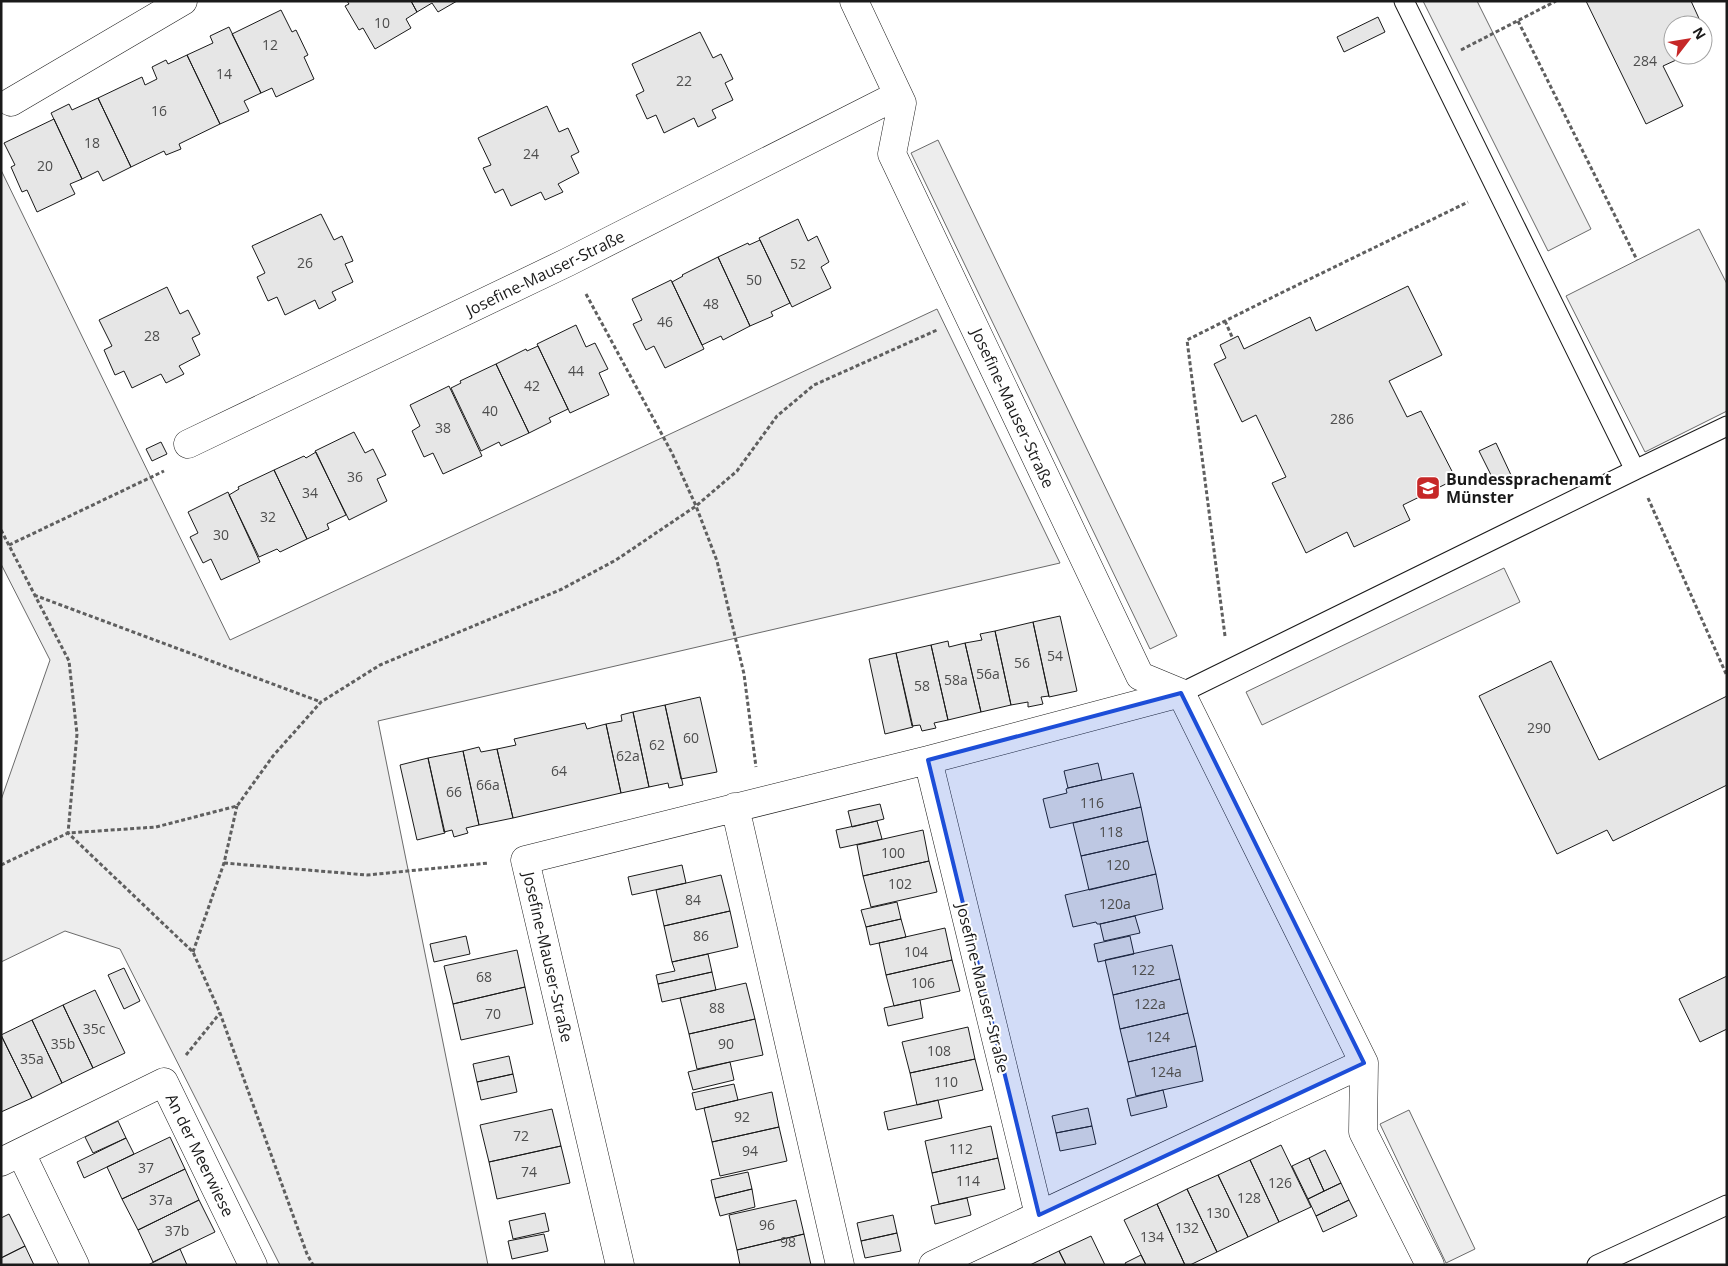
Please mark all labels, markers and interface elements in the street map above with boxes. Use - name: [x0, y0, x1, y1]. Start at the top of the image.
- house number: 10: [374, 13, 390, 32]
- north arrow: [1663, 15, 1713, 65]
- text: N: [1688, 23, 1711, 43]
- house number: 12: [262, 35, 278, 54]
- house number: 284: [1633, 51, 1657, 70]
- house number: 14: [216, 64, 232, 83]
- house number: 22: [676, 71, 692, 90]
- house number: 16: [151, 101, 167, 120]
- house number: 18: [84, 133, 100, 152]
- house number: 24: [523, 144, 539, 163]
- house number: 20: [37, 156, 53, 175]
- street label: Josefine-Mauser-Straße: [460, 225, 628, 322]
- house number: 26: [297, 253, 313, 272]
- house number: 52: [790, 254, 806, 273]
- house number: 50: [746, 270, 762, 289]
- house number: 48: [703, 294, 719, 313]
- house number: 46: [657, 312, 673, 331]
- street label: Josefine-Mauser-Straße: [965, 323, 1060, 492]
- house number: 28: [144, 326, 160, 345]
- house number: 44: [568, 361, 584, 380]
- house number: 42: [524, 376, 540, 395]
- house number: 40: [482, 401, 498, 420]
- house number: 286: [1330, 409, 1354, 428]
- house number: 38: [435, 418, 451, 437]
- house number: 36: [347, 467, 363, 486]
- place label: Bundessprachenamt Münster: [1446, 468, 1611, 508]
- school or university icon: Bundessprachenamt Münster: [1415, 475, 1441, 501]
- house number: 34: [302, 483, 318, 502]
- house number: 32: [260, 507, 276, 526]
- house number: 30: [213, 525, 229, 544]
- house number: 54: [1047, 646, 1063, 665]
- house number: 56: [1014, 653, 1030, 672]
- house number: 56a: [976, 664, 1000, 683]
- house number: 58a: [944, 670, 968, 689]
- house number: 58: [914, 676, 930, 695]
- house number: 290: [1527, 718, 1551, 737]
- house number: 60: [683, 728, 699, 747]
- house number: 62: [649, 735, 665, 754]
- house number: 62a: [616, 746, 640, 765]
- house number: 64: [551, 761, 567, 780]
- house number: 66a: [476, 775, 500, 794]
- house number: 66: [446, 782, 462, 801]
- house number: 116: [1080, 793, 1104, 812]
- house number: 118: [1099, 822, 1123, 841]
- house number: 100: [881, 843, 905, 862]
- house number: 120: [1106, 855, 1130, 874]
- street label: Josefine-Mauser-Straße: [517, 868, 578, 1044]
- house number: 102: [888, 874, 912, 893]
- house number: 84: [685, 890, 701, 909]
- house number: 120a: [1099, 894, 1131, 913]
- street label: Josefine-Mauser-Straße: [951, 899, 1015, 1075]
- house number: 86: [693, 926, 709, 945]
- house number: 104: [904, 942, 928, 961]
- house number: 122: [1131, 960, 1155, 979]
- house number: 68: [476, 967, 492, 986]
- house number: 106: [911, 973, 935, 992]
- house number: 122a: [1134, 994, 1166, 1013]
- house number: 88: [709, 998, 725, 1017]
- house number: 70: [485, 1004, 501, 1023]
- house number: 35c: [83, 1019, 106, 1038]
- house number: 124: [1146, 1027, 1170, 1046]
- house number: 35b: [51, 1034, 75, 1053]
- house number: 90: [718, 1034, 734, 1053]
- house number: 108: [927, 1041, 951, 1060]
- house number: 35a: [20, 1049, 44, 1068]
- house number: 124a: [1150, 1062, 1182, 1081]
- house number: 110: [934, 1072, 958, 1091]
- street label: An der Meerwiese: [161, 1090, 239, 1220]
- house number: 92: [734, 1107, 750, 1126]
- house number: 72: [513, 1126, 529, 1145]
- house number: 112: [949, 1139, 973, 1158]
- house number: 94: [742, 1141, 758, 1160]
- house number: 37: [138, 1158, 154, 1177]
- house number: 74: [521, 1162, 537, 1181]
- house number: 114: [956, 1171, 980, 1190]
- house number: 126: [1268, 1173, 1292, 1192]
- house number: 128: [1237, 1188, 1261, 1207]
- house number: 37a: [149, 1190, 173, 1209]
- house number: 130: [1206, 1203, 1230, 1222]
- house number: 96: [759, 1215, 775, 1234]
- house number: 132: [1175, 1218, 1199, 1237]
- house number: 37b: [165, 1221, 189, 1240]
- house number: 134: [1140, 1227, 1164, 1246]
- house number: 98: [780, 1232, 796, 1251]

